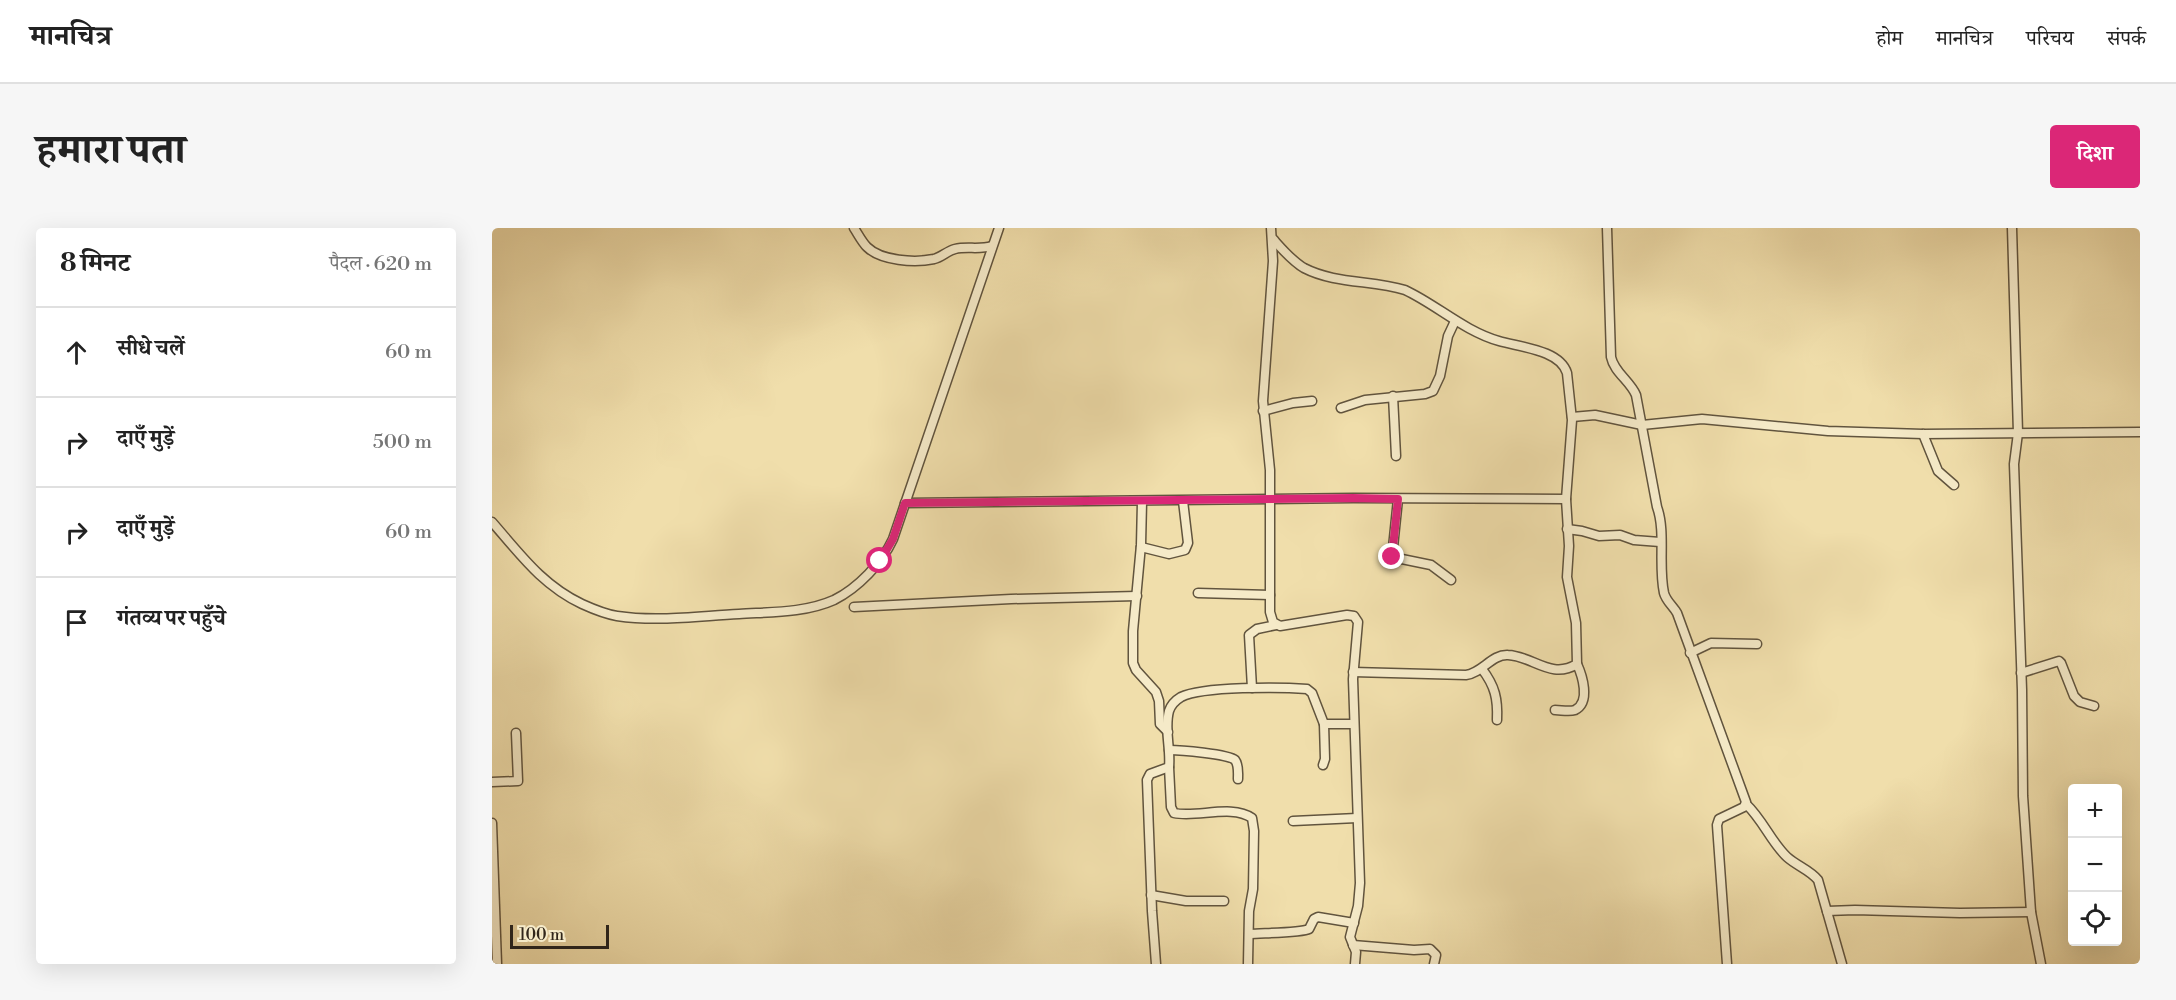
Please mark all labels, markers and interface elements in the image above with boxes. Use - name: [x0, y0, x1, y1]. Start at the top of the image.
- text: मानचित्र: [30, 19, 112, 54]
- text: होम: [1876, 26, 1903, 52]
- text: मानचित्र: [1936, 26, 1993, 52]
- text: परिचय: [2026, 26, 2074, 52]
- text: संपर्क: [2107, 26, 2146, 52]
- text: हमारा पता: [36, 124, 186, 177]
- button: दिशा: [2050, 125, 2140, 188]
- text: 8 मिनट: [60, 247, 130, 279]
- text: पैदल · 620 m: [329, 252, 432, 277]
- text: सीधे चलें: [117, 335, 184, 362]
- icon: ahead: [60, 336, 93, 369]
- text: 60 m: [385, 340, 432, 365]
- text: दाएँ मुड़ें: [117, 425, 174, 452]
- icon: right: [60, 426, 93, 459]
- text: 500 m: [373, 430, 432, 455]
- text: दाएँ मुड़ें: [117, 515, 174, 542]
- icon: right: [60, 516, 93, 549]
- text: 60 m: [385, 520, 432, 545]
- route end: [1378, 543, 1404, 569]
- route start: [866, 547, 892, 573]
- text: गंतव्य पर पहुँचे: [117, 605, 226, 632]
- icon: arrive: [60, 606, 93, 639]
- map controls: [2068, 784, 2122, 946]
- button: +: [2068, 784, 2122, 838]
- button: −: [2068, 838, 2122, 892]
- button: locate: [2068, 892, 2122, 946]
- scale bar: [510, 922, 609, 950]
- text: 100 m: [519, 925, 564, 945]

